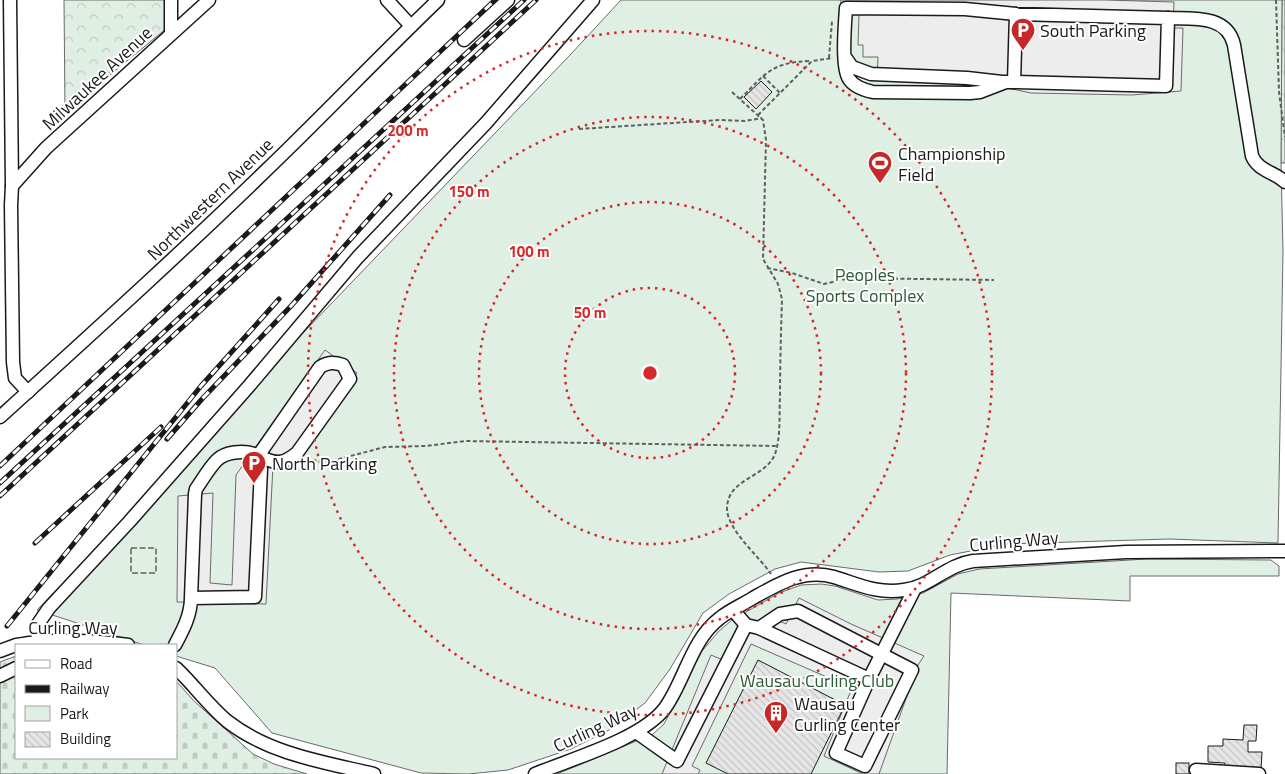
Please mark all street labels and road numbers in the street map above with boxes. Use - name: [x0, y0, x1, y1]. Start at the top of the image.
- street label: Milwaukee Avenue: [36, 20, 158, 136]
- street label: Northwestern Avenue: [141, 132, 279, 266]
- street label: Curling Way: [968, 524, 1060, 558]
- street label: Curling Way: [28, 614, 118, 641]
- street label: Curling Way: [549, 697, 642, 759]

